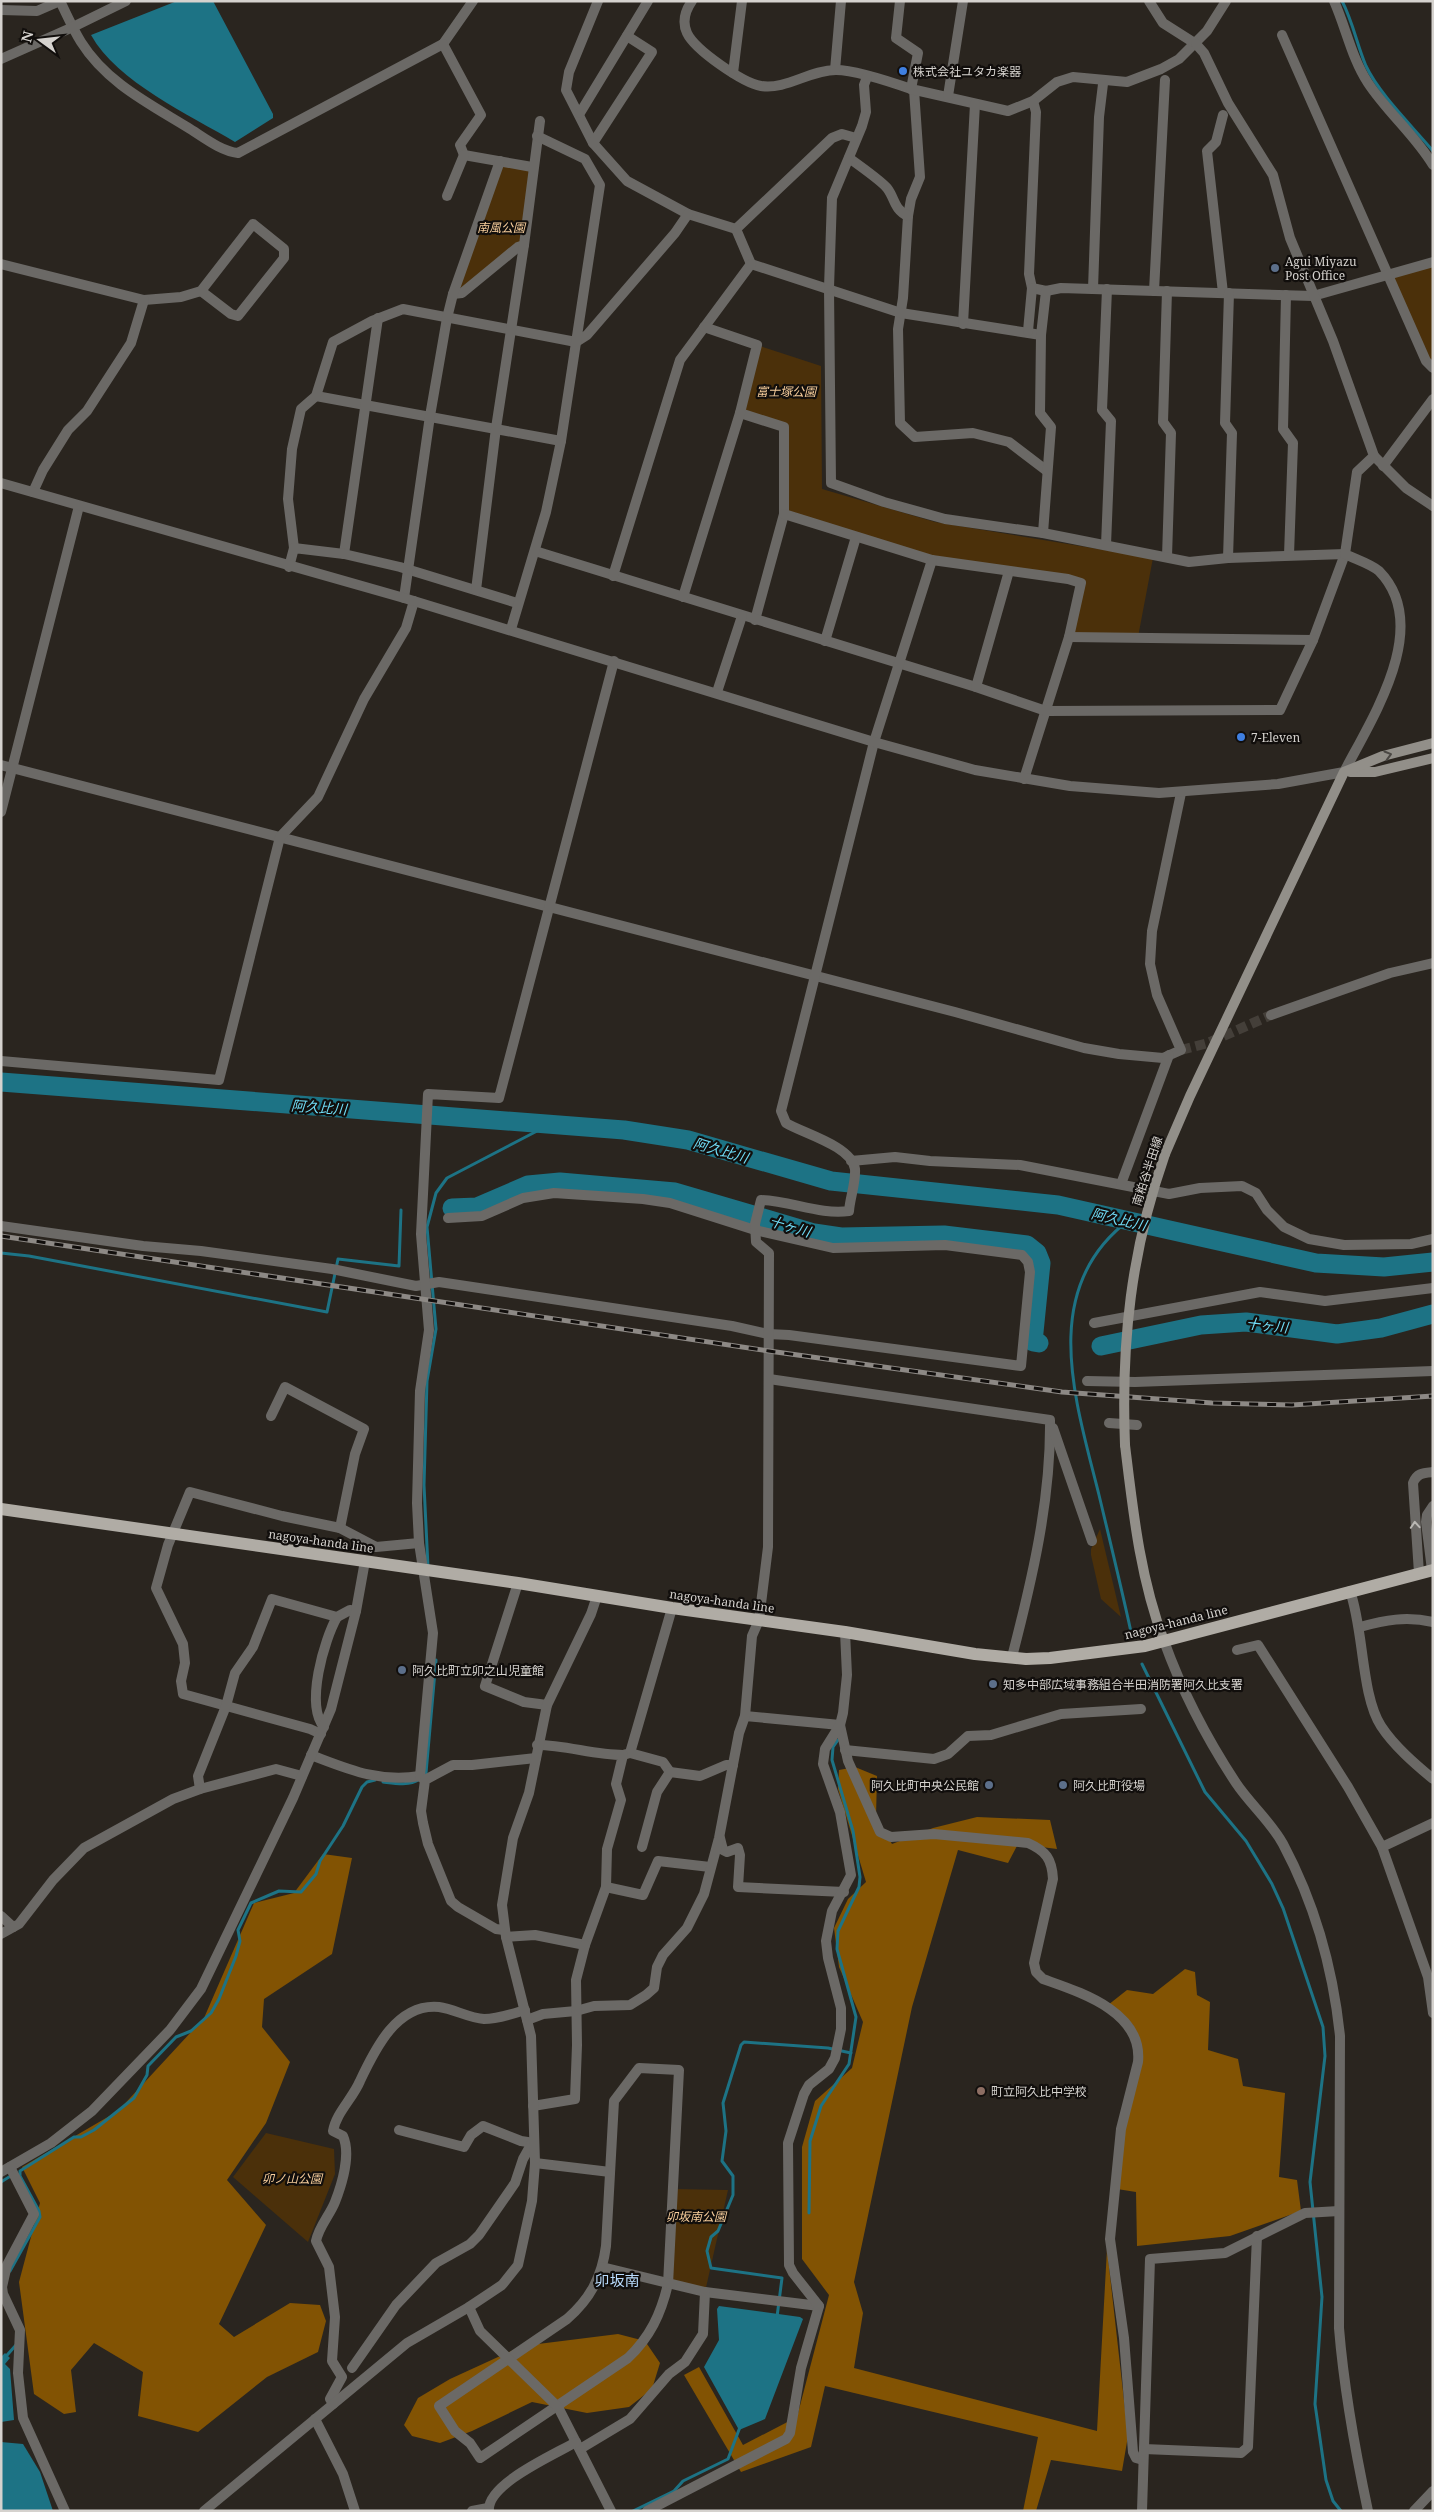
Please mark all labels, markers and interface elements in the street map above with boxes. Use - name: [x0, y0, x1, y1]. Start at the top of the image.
- north arrow: [15, 15, 65, 65]
- text: N: [16, 29, 38, 44]
- place label: 株式会社ユタカ楽器: [913, 63, 1021, 80]
- marker: 株式会社ユタカ楽器: [897, 65, 909, 77]
- park label: 南風公園: [477, 219, 527, 236]
- place label: Agui Miyazu Post Office: [1285, 253, 1357, 284]
- marker: Agui Miyazu Post Office: [1269, 262, 1281, 274]
- park label: 富士塚公園: [756, 383, 818, 400]
- place label: 7-Eleven: [1251, 729, 1300, 746]
- marker: 7-Eleven: [1235, 731, 1247, 743]
- one-way arrow: [1383, 751, 1391, 761]
- water label: 阿久比川: [290, 1096, 350, 1119]
- water label: 阿久比川: [691, 1133, 752, 1167]
- street label: 南粕谷半田線: [1128, 1134, 1166, 1208]
- water label: 阿久比川: [1090, 1203, 1150, 1235]
- water label: 十ヶ川: [767, 1211, 815, 1241]
- water label: 十ヶ川: [1245, 1313, 1291, 1337]
- one-way arrow: [1409, 1521, 1420, 1529]
- street label: nagoya-handa line: [267, 1525, 375, 1557]
- street label: nagoya-handa line: [668, 1585, 776, 1617]
- street label: nagoya-handa line: [1123, 1601, 1229, 1643]
- place label: 阿久比町立卯之山児童館: [412, 1662, 544, 1679]
- marker: 阿久比町立卯之山児童館: [396, 1664, 408, 1676]
- place label: 知多中部広域事務組合半田消防署阿久比支署: [1003, 1676, 1243, 1693]
- marker: 知多中部広域事務組合半田消防署阿久比支署: [987, 1678, 999, 1690]
- place label: 阿久比町中央公民館: [871, 1777, 979, 1794]
- place label: 阿久比町役場: [1073, 1777, 1145, 1794]
- marker: 阿久比町中央公民館: [983, 1779, 995, 1791]
- marker: 阿久比町役場: [1057, 1779, 1069, 1791]
- place label: 町立阿久比中学校: [991, 2083, 1087, 2100]
- marker: 町立阿久比中学校: [975, 2085, 987, 2097]
- park label: 卯ノ山公園: [262, 2170, 324, 2187]
- park label: 卯坂南公園: [666, 2208, 728, 2225]
- district label: 卯坂南: [594, 2270, 640, 2290]

